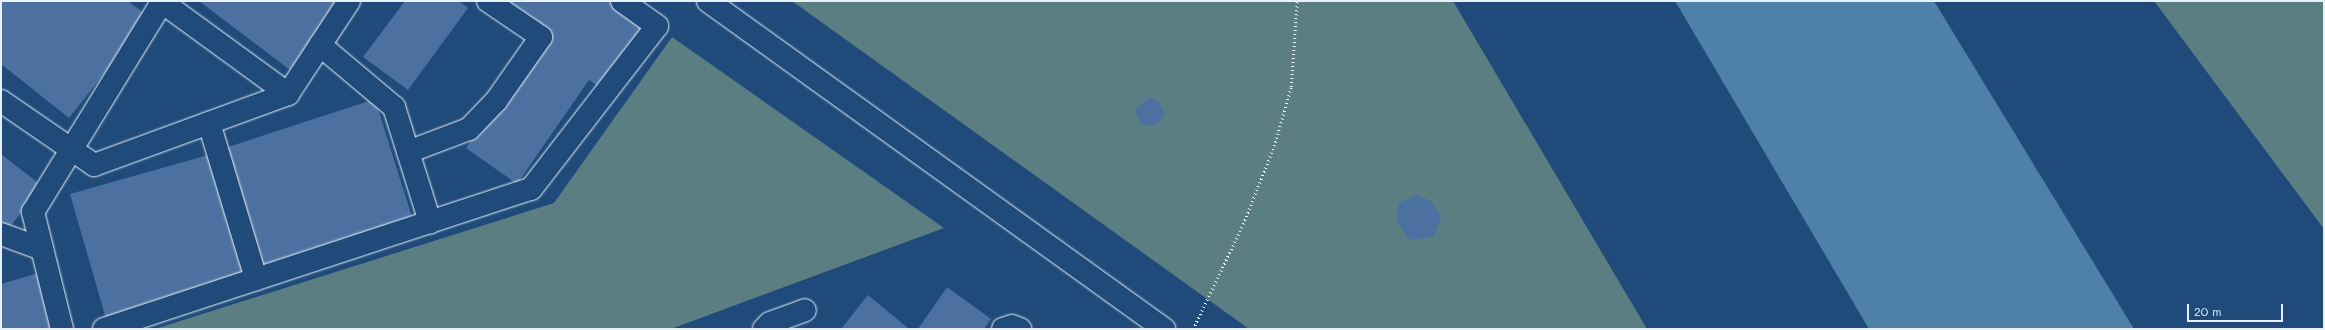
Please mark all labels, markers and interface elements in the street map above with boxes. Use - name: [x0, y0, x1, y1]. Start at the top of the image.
- scale bar: [2189, 296, 2285, 322]
- text: 20 m: [2194, 303, 2222, 319]

